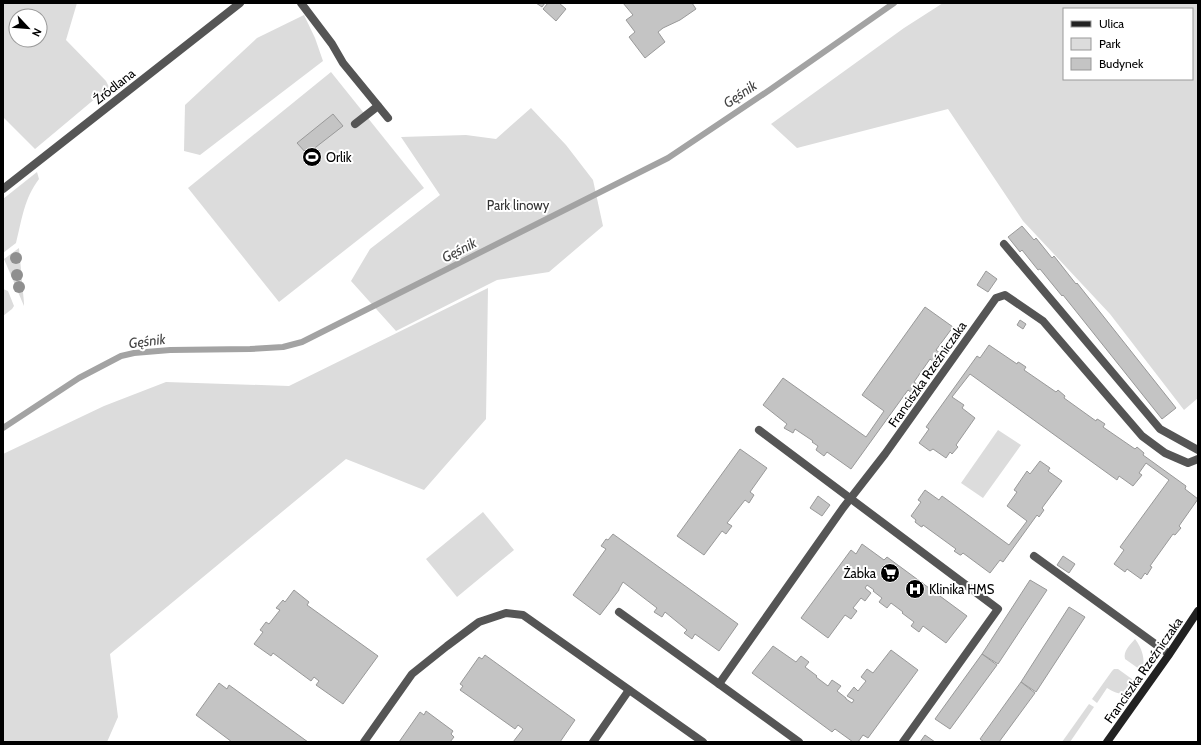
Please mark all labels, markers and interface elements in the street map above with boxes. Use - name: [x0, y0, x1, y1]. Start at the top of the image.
- north arrow: [8, 8, 48, 48]
- legend: [1063, 8, 1193, 80]
- text: Ulica: [1099, 16, 1124, 31]
- text: N: [29, 26, 45, 39]
- text: Park: [1099, 36, 1121, 51]
- text: Budynek: [1099, 56, 1144, 71]
- street label: Źródlana: [89, 64, 139, 107]
- water label: Gęśnik: [720, 76, 761, 112]
- sports icon: Orlik: [301, 146, 323, 168]
- place label: Orlik: [326, 149, 352, 165]
- park label: Park linowy: [487, 197, 550, 213]
- water label: Gęśnik: [439, 233, 480, 266]
- street label: Franciszka Rzeźniczaka: [884, 317, 970, 430]
- water label: Gęśnik: [128, 330, 167, 352]
- supermarket icon: Żabka: [879, 562, 901, 584]
- place label: Żabka: [843, 565, 877, 581]
- hospital icon: Klinika HMS: [904, 578, 926, 600]
- place label: Klinika HMS: [929, 581, 995, 597]
- street label: Franciszka Rzeźniczaka: [1100, 613, 1186, 726]

